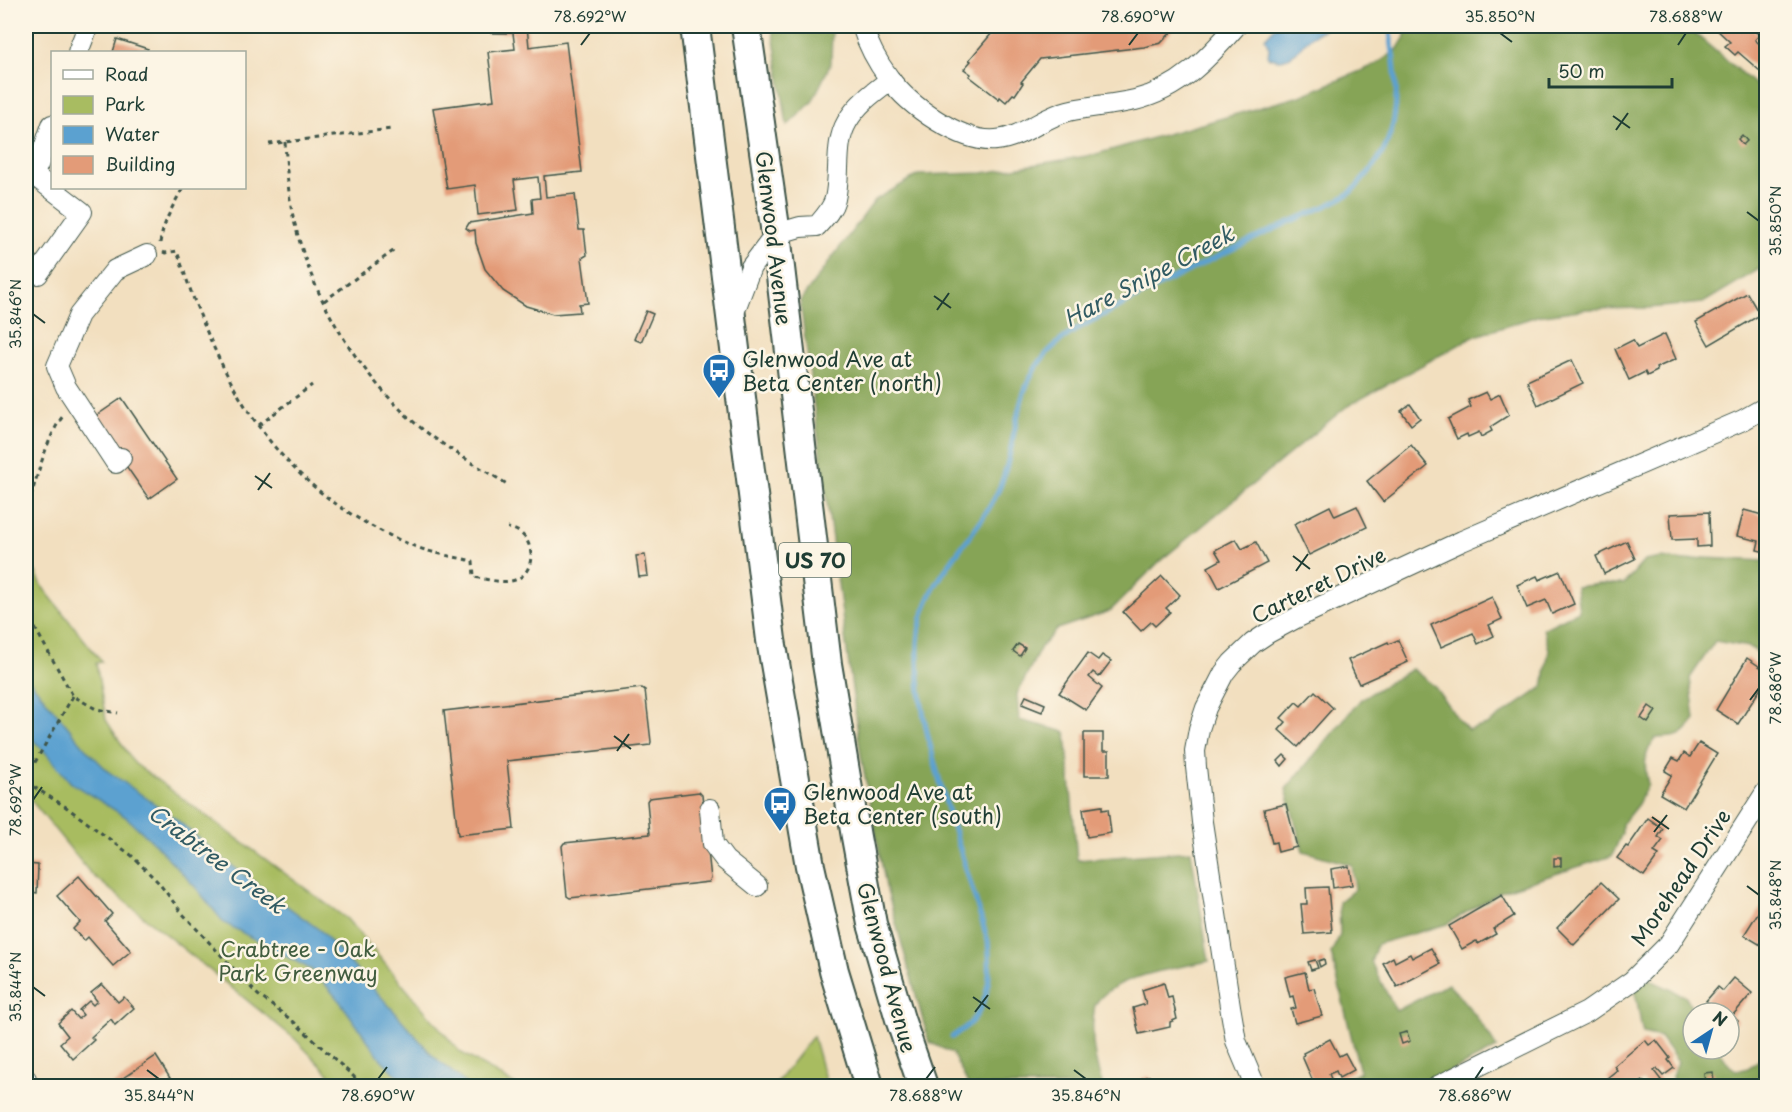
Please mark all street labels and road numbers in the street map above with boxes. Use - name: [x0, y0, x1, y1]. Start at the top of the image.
- street label: Glenwood Avenue: [748, 149, 802, 327]
- street label: Carteret Drive: [1245, 538, 1391, 630]
- road number: US 70: [779, 543, 851, 577]
- street label: Morehead Drive: [1622, 802, 1738, 952]
- street label: Glenwood Avenue: [850, 878, 926, 1056]

